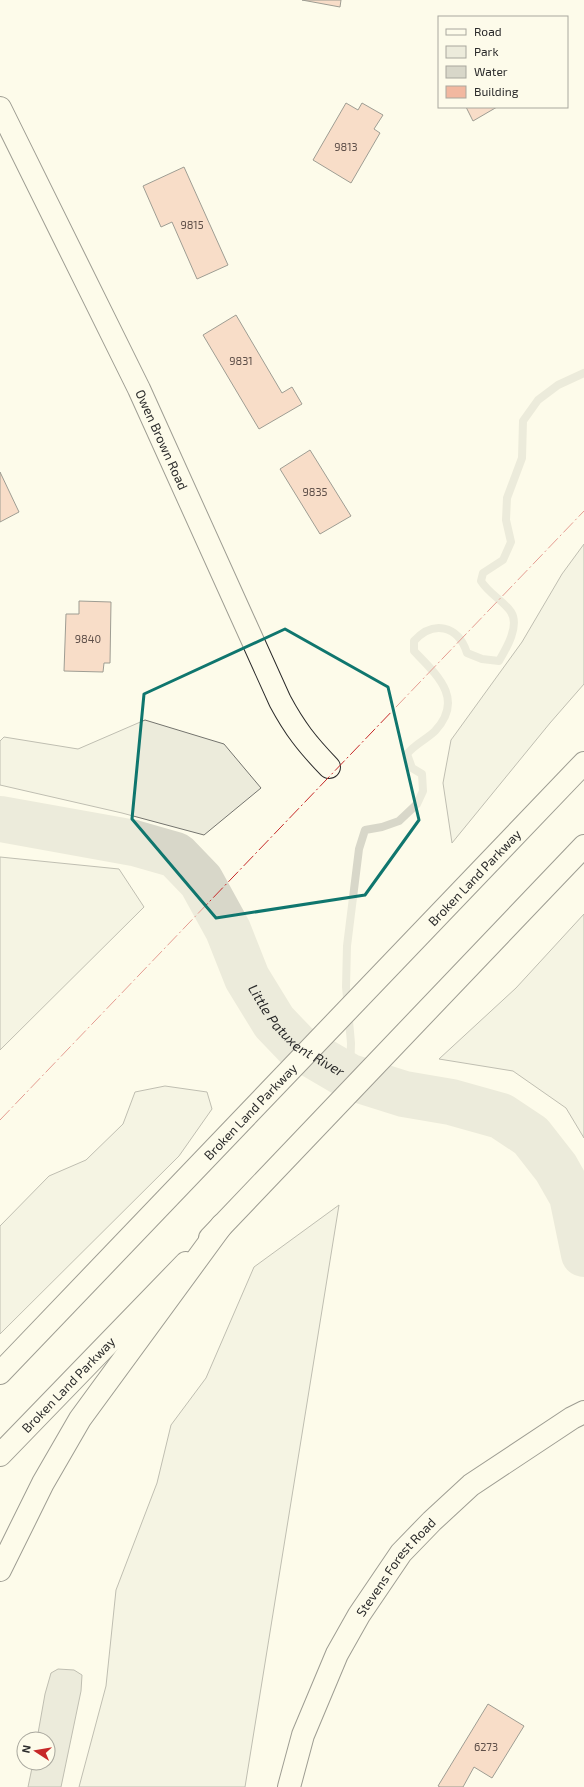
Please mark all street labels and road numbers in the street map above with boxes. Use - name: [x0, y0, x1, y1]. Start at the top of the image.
- street label: Owen Brown Road: [132, 387, 191, 492]
- street label: Broken Land Parkway: [425, 826, 524, 929]
- street label: Broken Land Parkway: [200, 1060, 300, 1163]
- street label: Broken Land Parkway: [18, 1333, 118, 1436]
- street label: Stevens Forest Road: [352, 1514, 439, 1619]

